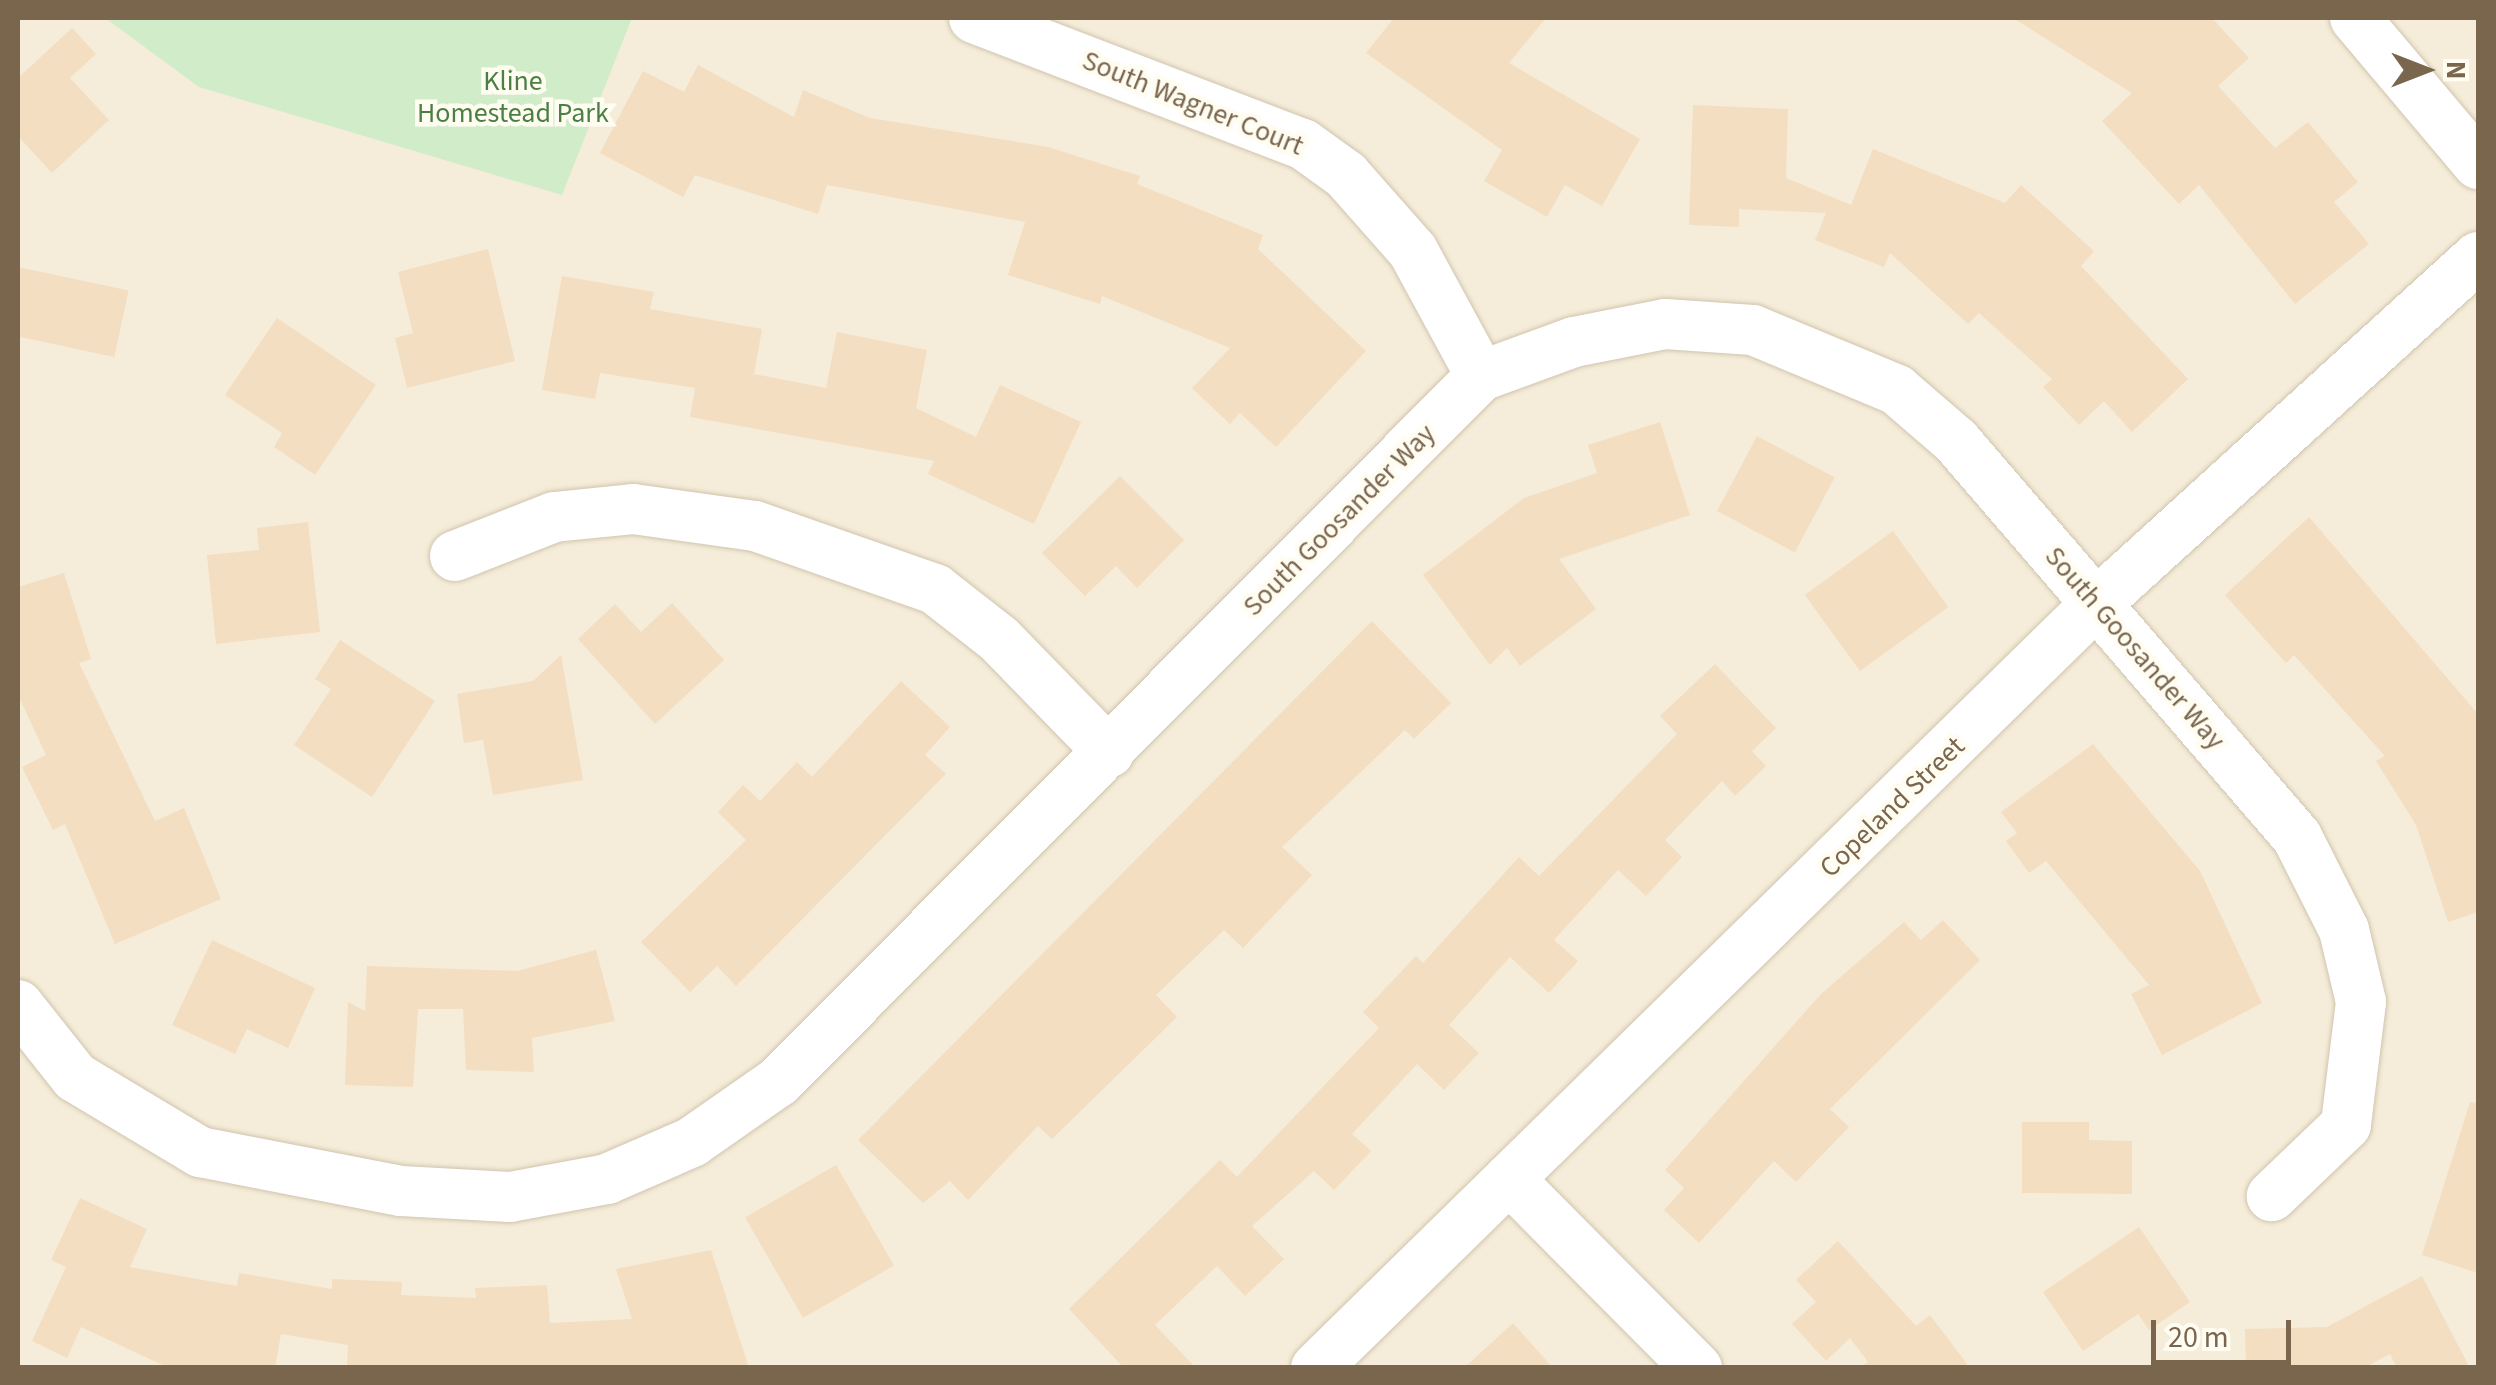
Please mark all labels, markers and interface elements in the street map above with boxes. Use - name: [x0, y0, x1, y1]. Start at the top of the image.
- north arrow: [2376, 20, 2476, 120]
- street label: South Wagner Court: [1078, 43, 1308, 163]
- text: N: [2436, 61, 2476, 79]
- park label: Kline Homestead Park: [417, 64, 609, 130]
- street label: South Goosander Way: [1236, 417, 1442, 623]
- street label: South Goosander Way: [2038, 540, 2232, 756]
- street label: Copeland Street: [1813, 729, 1971, 885]
- scale bar: [2156, 1300, 2296, 1362]
- text: 20 m: [2168, 1316, 2229, 1359]

